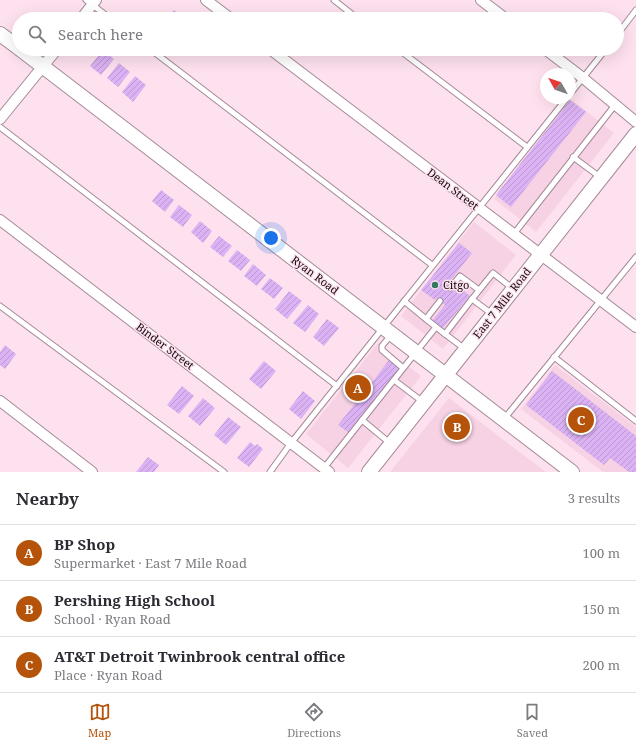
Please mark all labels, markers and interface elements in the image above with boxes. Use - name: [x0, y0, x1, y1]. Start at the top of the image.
- search box: [12, 12, 624, 56]
- icon: search: [26, 23, 48, 45]
- text: Search here: [58, 24, 143, 44]
- north arrow: [540, 68, 576, 104]
- street label: Dean Street: [425, 164, 482, 213]
- your location: [261, 228, 281, 248]
- street label: Ryan Road: [288, 252, 342, 298]
- street label: East 7 Mile Road: [469, 264, 534, 341]
- place label: Citgo: [443, 277, 469, 292]
- marker: Citgo: [430, 280, 440, 290]
- street label: Binder Street: [133, 319, 198, 372]
- pin: A: [345, 373, 371, 403]
- pin: C: [568, 405, 594, 435]
- pin: B: [444, 412, 470, 442]
- text: Nearby: [16, 487, 79, 510]
- text: 3 results: [568, 489, 620, 507]
- text: BP Shop: [54, 534, 115, 554]
- text: A: [24, 544, 34, 562]
- text: 100 m: [583, 544, 620, 562]
- text: Supermarket · East 7 Mile Road: [54, 554, 247, 572]
- text: Pershing High School: [54, 590, 215, 610]
- text: B: [25, 600, 33, 618]
- text: 150 m: [583, 600, 620, 618]
- text: School · Ryan Road: [54, 610, 171, 628]
- text: AT&T Detroit Twinbrook central office: [54, 646, 345, 666]
- text: C: [25, 656, 33, 674]
- text: 200 m: [583, 656, 620, 674]
- text: Place · Ryan Road: [54, 666, 163, 684]
- tab: Map: [88, 701, 111, 740]
- tab: Directions: [287, 701, 341, 740]
- tab: Saved: [517, 701, 548, 740]

